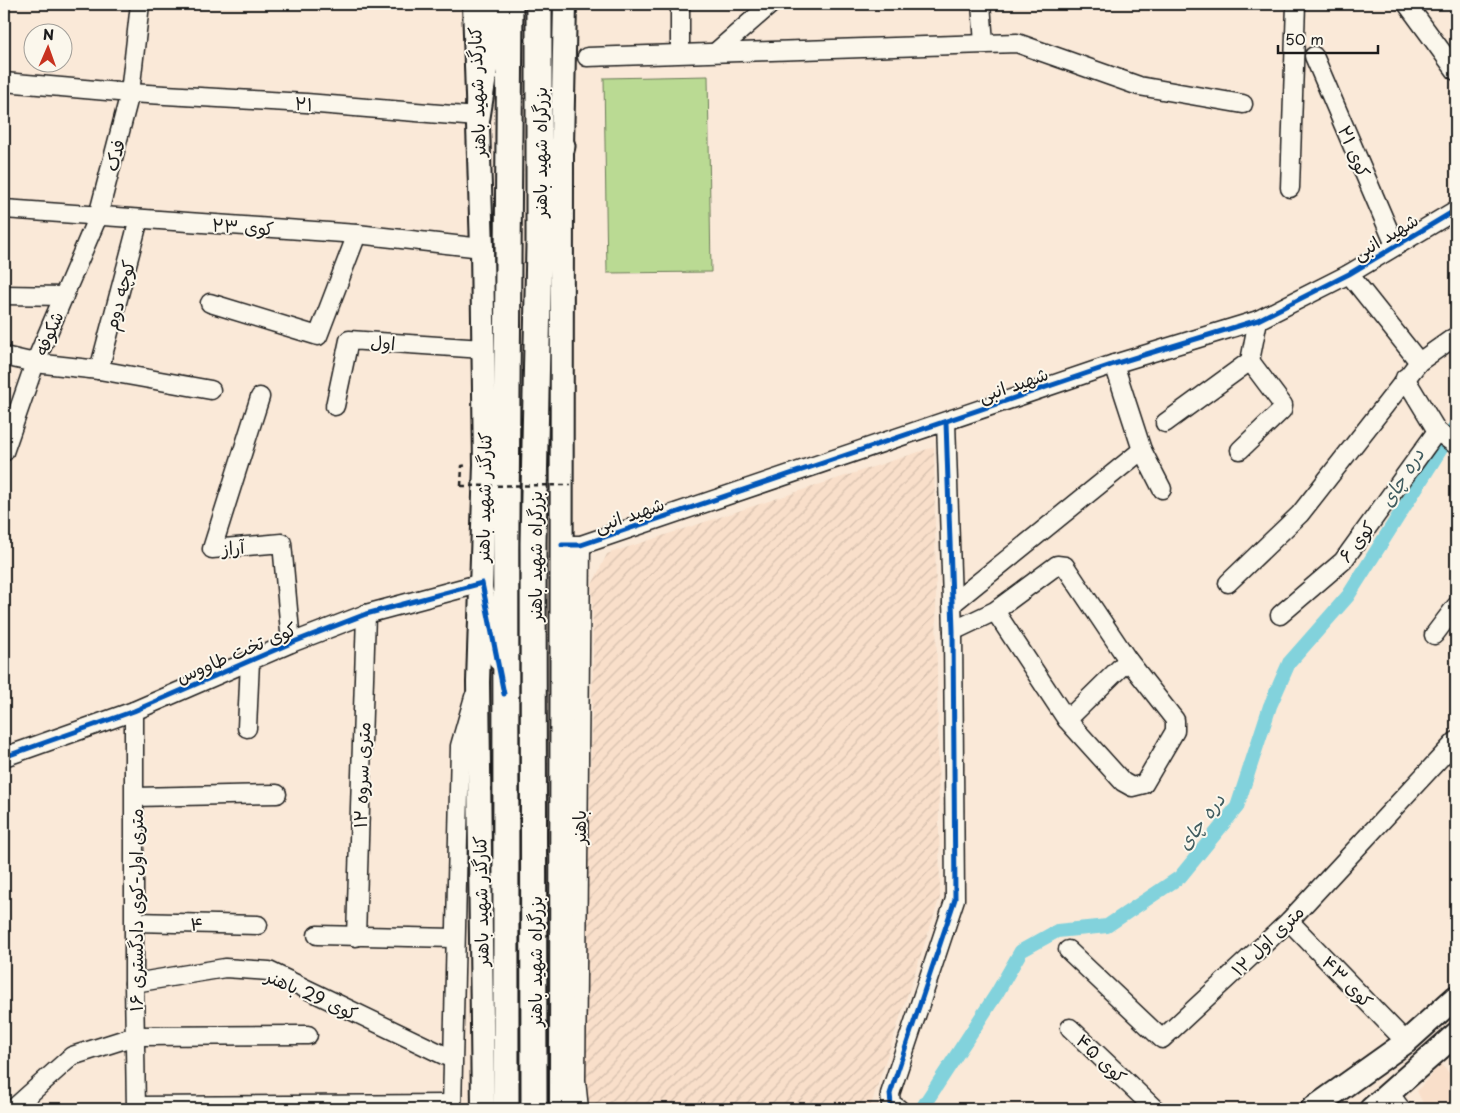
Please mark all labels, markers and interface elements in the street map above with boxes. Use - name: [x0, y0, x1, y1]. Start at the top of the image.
- north arrow: [22, 22, 72, 72]
- scale bar: [1278, 22, 1378, 54]
- text: N: [43, 24, 54, 45]
- street label: کنارگذر شهید باهنر: [460, 26, 492, 160]
- text: 50 m: [1285, 27, 1324, 50]
- street label: بزرگراه شهید باهنر: [526, 87, 553, 219]
- street label: ۲۱: [294, 89, 314, 117]
- street label: کوی ۲۱: [1332, 121, 1378, 181]
- street label: فدک: [97, 136, 131, 174]
- street label: شهید انبی: [1347, 206, 1423, 266]
- street label: کوی ۲۳: [211, 210, 275, 242]
- street label: کوچه دوم: [97, 257, 143, 334]
- street label: شکوفه: [27, 307, 69, 359]
- street label: اول: [370, 328, 396, 356]
- street label: شهید انبی: [974, 359, 1052, 409]
- street label: کنارگذر شهید باهنر: [468, 431, 498, 564]
- water label: دره چای: [1372, 442, 1430, 512]
- street label: شهید انبی: [590, 489, 668, 539]
- street label: بزرگراه شهید باهنر: [521, 491, 548, 623]
- street label: کوی ۶: [1331, 514, 1381, 568]
- street label: آراز: [219, 532, 247, 562]
- street label: کوی تخت طاووس: [171, 614, 301, 690]
- street label: ۱۲ متری سروه: [346, 721, 376, 829]
- water label: دره چای: [1169, 787, 1231, 855]
- street label: ۱۶ متری اول-کوی دادگستری: [122, 808, 149, 1012]
- street label: باهنر: [565, 810, 592, 846]
- street label: کنارگذر شهید باهنر: [465, 835, 495, 968]
- street label: بزرگراه شهید باهنر: [521, 896, 548, 1028]
- street label: ۱۲ متری اول: [1224, 898, 1310, 982]
- street label: ۴: [190, 909, 204, 937]
- street label: کوی ۴۳: [1316, 949, 1380, 1013]
- street label: کوی 29 باهنر: [260, 961, 362, 1026]
- street label: کوی ۴۵: [1071, 1027, 1134, 1089]

